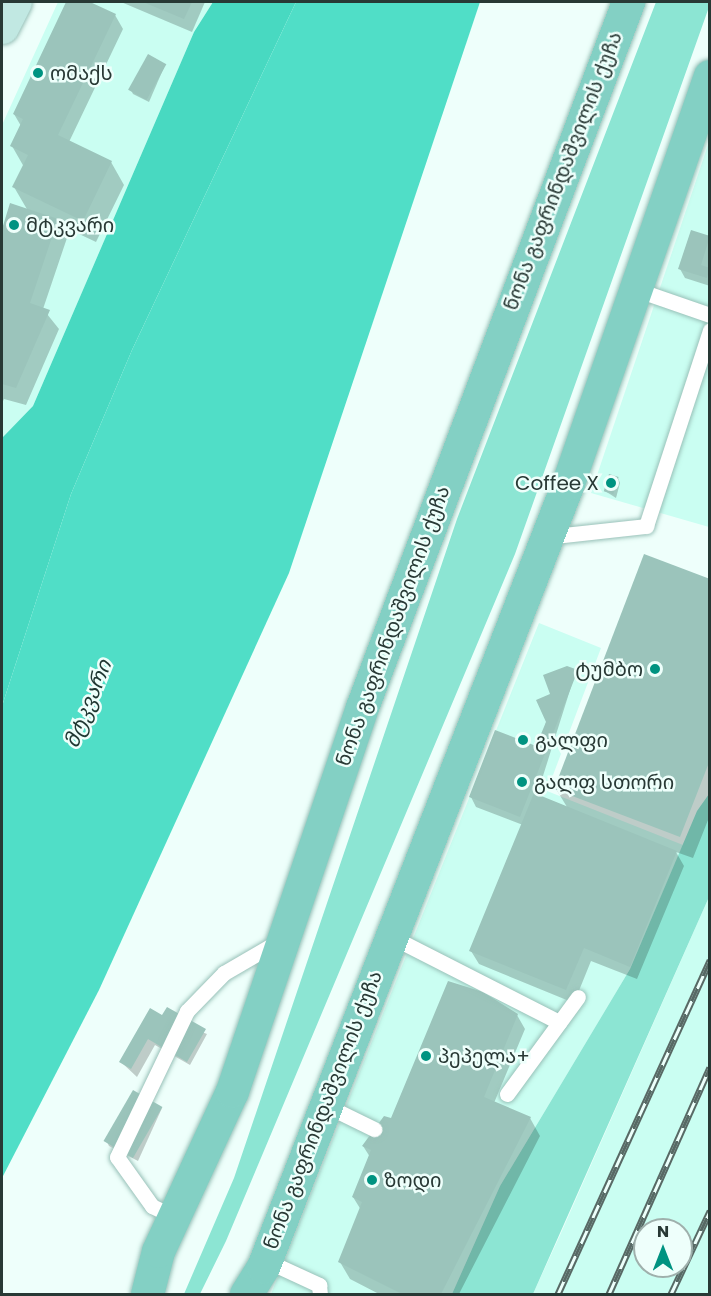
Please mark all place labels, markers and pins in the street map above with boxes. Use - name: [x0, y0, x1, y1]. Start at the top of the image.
- place label: ომაქს: [50, 61, 113, 85]
- marker: ომაქს: [31, 66, 45, 80]
- place label: მტკვარი: [26, 213, 114, 237]
- marker: მტკვარი: [7, 218, 21, 232]
- place label: Coffee X: [515, 471, 599, 495]
- marker: Coffee X: [604, 476, 618, 490]
- place label: ტუმბო: [575, 657, 643, 681]
- marker: ტუმბო: [648, 662, 662, 676]
- place label: გალფი: [535, 728, 608, 752]
- marker: გალფი: [516, 733, 530, 747]
- place label: გალფ სთორი: [534, 770, 674, 794]
- marker: გალფ სთორი: [515, 775, 529, 789]
- place label: პეპელა+: [438, 1044, 530, 1068]
- marker: პეპელა+: [419, 1049, 433, 1063]
- place label: ზოდი: [384, 1168, 442, 1192]
- marker: ზოდი: [365, 1173, 379, 1187]

